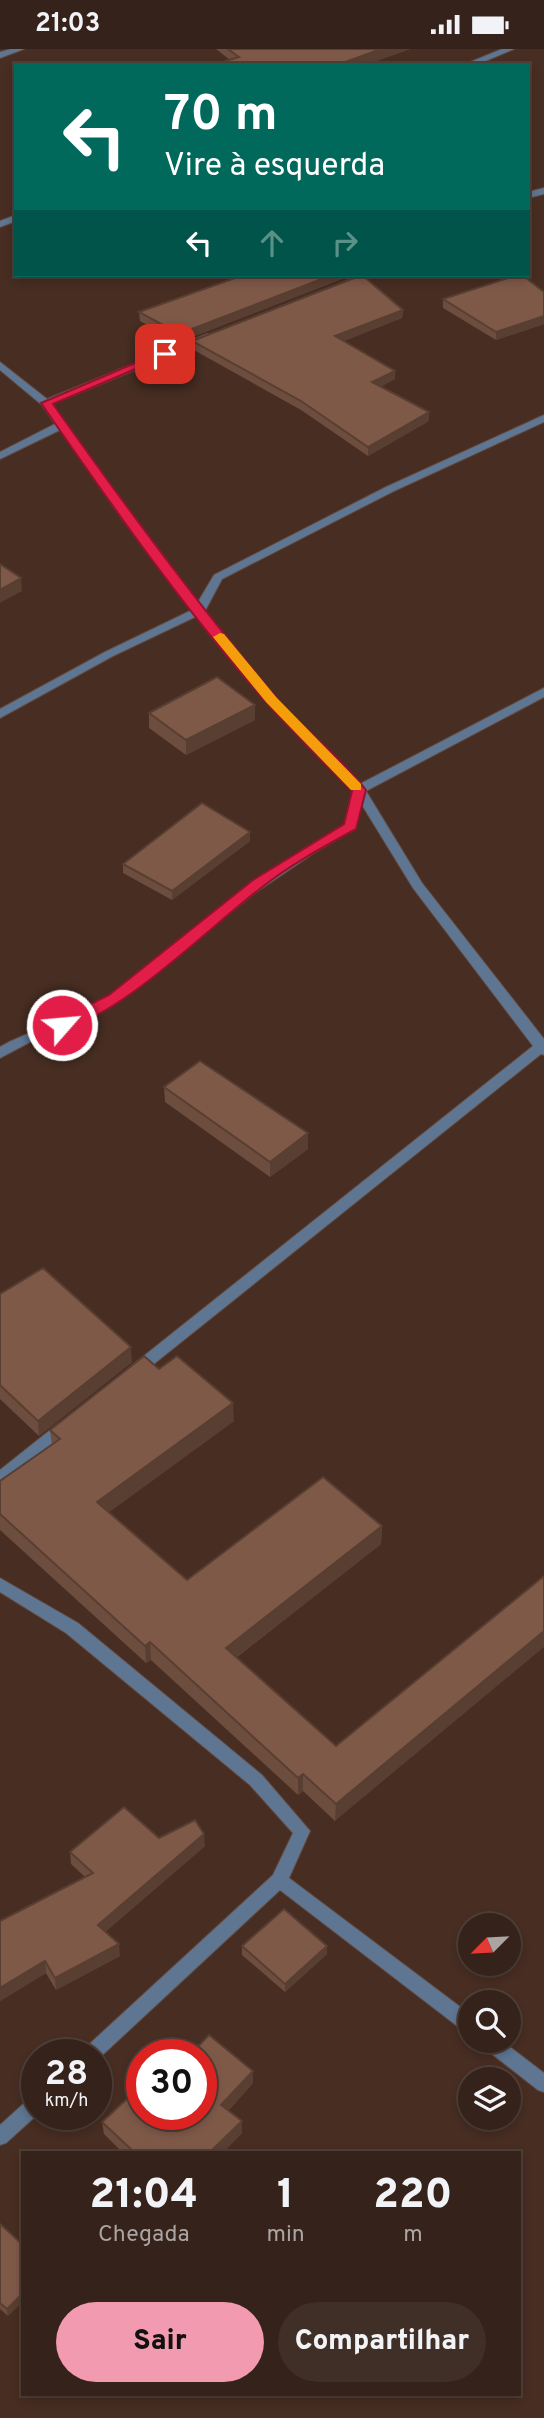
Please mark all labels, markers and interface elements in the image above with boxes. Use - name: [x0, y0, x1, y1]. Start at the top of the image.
- text: 21:03: [35, 8, 100, 41]
- text: 70 m: [164, 86, 278, 148]
- icon: left: [49, 91, 140, 182]
- text: Vire à esquerda: [164, 147, 385, 187]
- icon: left: [180, 224, 218, 262]
- icon: ahead: [253, 224, 291, 262]
- icon: right: [326, 224, 364, 262]
- pin: [135, 324, 195, 384]
- icon: arrive: [146, 335, 184, 373]
- position arrow: [25, 988, 99, 1062]
- north arrow: [458, 1913, 522, 1976]
- map controls: [458, 1913, 521, 2130]
- button: search: [458, 1990, 521, 2053]
- speed limit sign: 30: [126, 2039, 217, 2130]
- text: 28: [45, 2053, 88, 2097]
- button: layers: [458, 2067, 521, 2130]
- text: km/h: [45, 2090, 88, 2113]
- text: 21:04: [90, 2170, 198, 2223]
- text: 1: [277, 2170, 294, 2223]
- text: 220: [373, 2170, 452, 2223]
- text: Chegada: [98, 2221, 190, 2250]
- text: min: [266, 2221, 305, 2250]
- text: m: [403, 2221, 423, 2250]
- button: Sair: [56, 2302, 264, 2382]
- button: Compartilhar: [278, 2302, 486, 2382]

